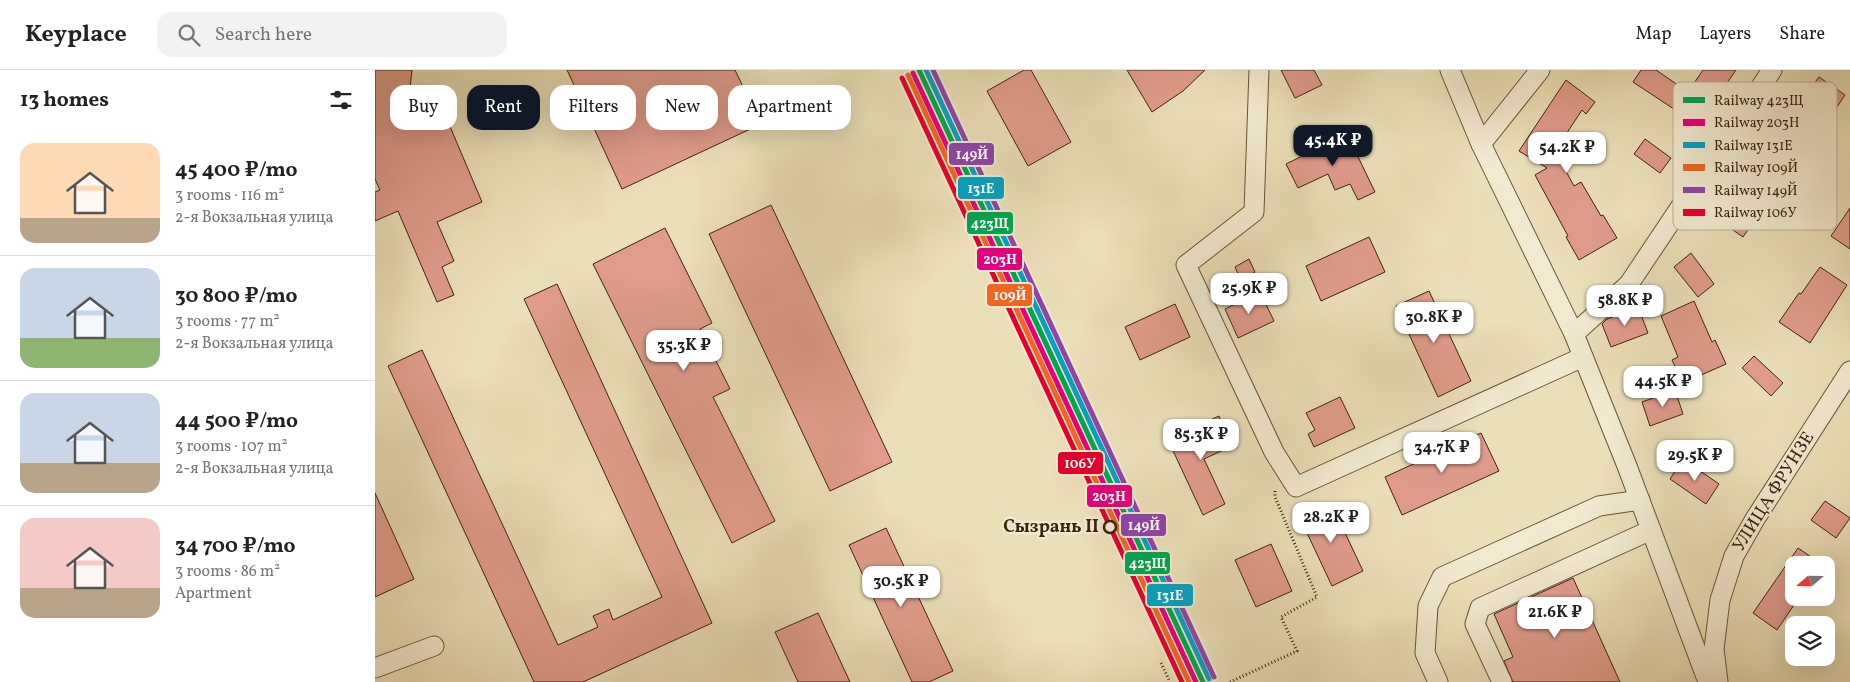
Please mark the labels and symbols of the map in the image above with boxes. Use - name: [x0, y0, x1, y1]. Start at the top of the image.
- legend: [1673, 82, 1837, 230]
- text: Railway 423Щ: [1714, 92, 1804, 111]
- text: Railway 203Н: [1714, 114, 1799, 133]
- pin: 45.4K ₽: [1287, 124, 1379, 167]
- pin: 54.2K ₽: [1521, 132, 1613, 174]
- text: Railway 131Е: [1714, 137, 1793, 156]
- line badge: 149Й: [948, 142, 995, 166]
- text: 149Й: [956, 145, 988, 165]
- text: Railway 109Й: [1714, 158, 1798, 178]
- line badge: 131Е: [957, 176, 1005, 200]
- text: 131Е: [967, 180, 995, 199]
- text: Railway 149Й: [1714, 181, 1797, 201]
- text: Railway 106У: [1714, 204, 1797, 223]
- line badge: 423Щ: [966, 211, 1014, 235]
- text: 423Щ: [971, 215, 1009, 234]
- line badge: 203Н: [976, 247, 1023, 271]
- text: 203Н: [983, 251, 1017, 270]
- pin: 25.9K ₽: [1203, 272, 1295, 315]
- line badge: 109Й: [986, 283, 1033, 307]
- pin: 58.8K ₽: [1579, 284, 1671, 327]
- text: 109Й: [994, 286, 1027, 306]
- pin: 30.8K ₽: [1388, 302, 1480, 344]
- pin: 35.3K ₽: [638, 330, 730, 372]
- pin: 44.5K ₽: [1617, 366, 1709, 408]
- pin: 85.3K ₽: [1155, 418, 1247, 461]
- street label: УЛИЦА ФРУНЗЕ: [1727, 427, 1821, 557]
- pin: 34.7K ₽: [1396, 432, 1488, 474]
- pin: 29.5K ₽: [1649, 440, 1741, 482]
- line badge: 106У: [1057, 451, 1104, 475]
- text: 106У: [1064, 455, 1096, 474]
- line badge: 203Н: [1086, 484, 1133, 508]
- text: 203Н: [1092, 488, 1126, 507]
- pin: 28.2K ₽: [1285, 502, 1377, 544]
- line badge: 149Й: [1120, 513, 1167, 537]
- place label: Сызрань II: [1003, 515, 1099, 540]
- text: 149Й: [1128, 516, 1160, 536]
- marker: Сызрань II: [1103, 520, 1117, 534]
- line badge: 423Щ: [1124, 551, 1171, 575]
- text: 423Щ: [1129, 555, 1167, 574]
- north arrow: [1785, 556, 1835, 606]
- pin: 30.5K ₽: [855, 566, 947, 608]
- line badge: 131Е: [1146, 583, 1194, 607]
- text: 131Е: [1156, 587, 1184, 606]
- pin: 21.6K ₽: [1509, 596, 1601, 639]

